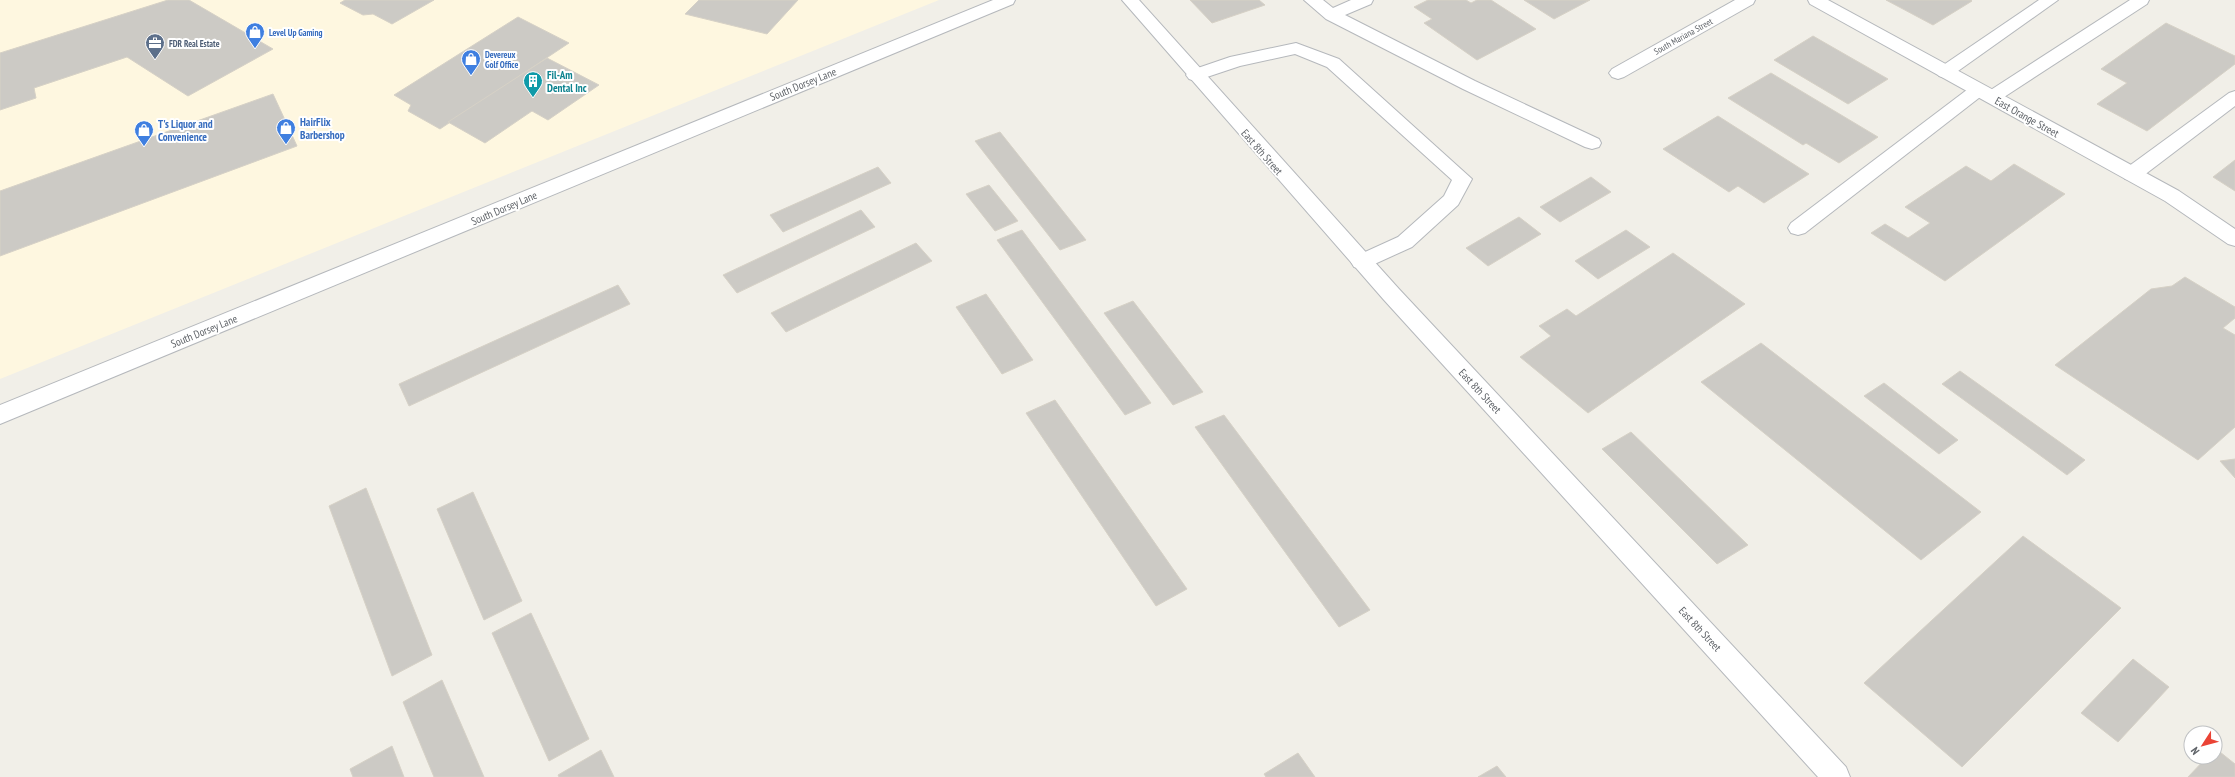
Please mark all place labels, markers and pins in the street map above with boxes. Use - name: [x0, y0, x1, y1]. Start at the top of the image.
- shop icon: Level Up Gaming: [244, 21, 266, 49]
- place label: Level Up Gaming: [269, 27, 322, 38]
- office icon: FDR Real Estate: [144, 32, 166, 60]
- place label: FDR Real Estate: [169, 38, 220, 49]
- shop icon: Devereux Golf Office: [460, 48, 482, 76]
- place label: Devereux Golf Office: [485, 49, 518, 70]
- place label: Fil-Am Dental Inc: [547, 68, 587, 95]
- building icon: Fil-Am Dental Inc: [522, 70, 544, 98]
- place label: HairFlix Barbershop: [300, 115, 345, 142]
- place label: T's Liquor and Convenience: [158, 117, 213, 144]
- shop icon: HairFlix Barbershop: [275, 117, 297, 145]
- shop icon: T's Liquor and Convenience: [133, 119, 155, 147]

